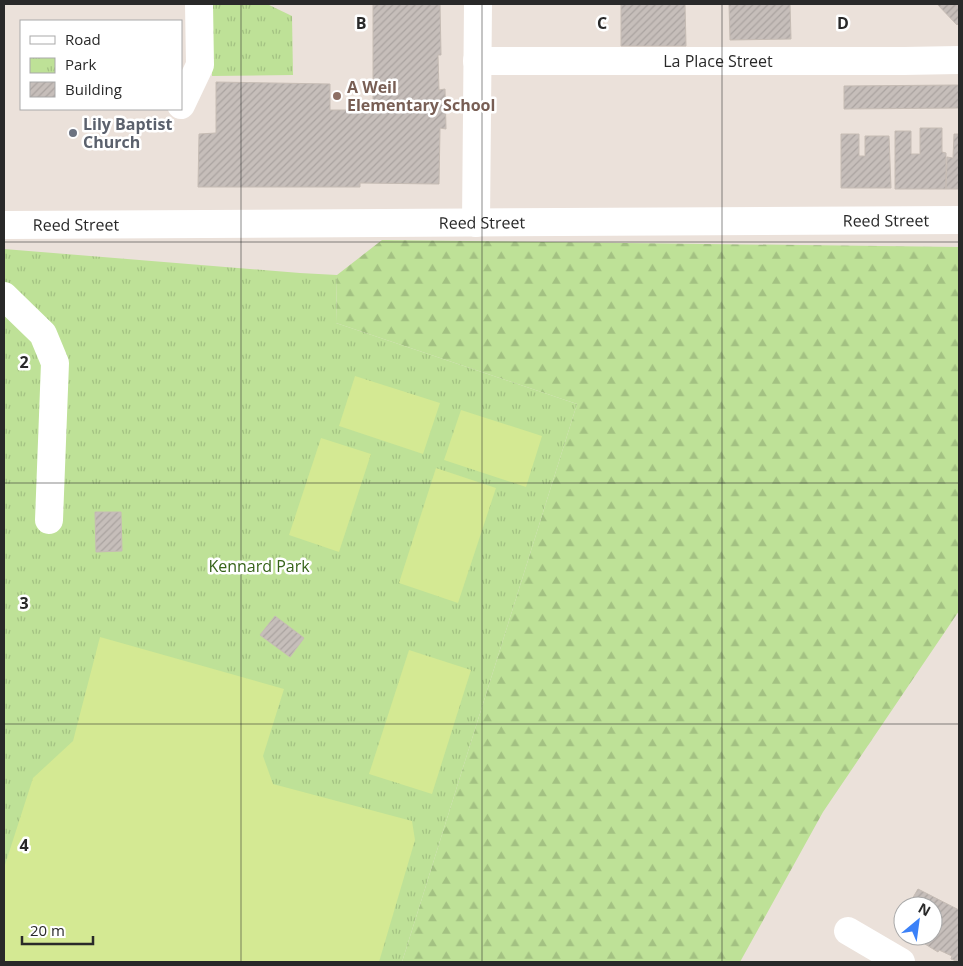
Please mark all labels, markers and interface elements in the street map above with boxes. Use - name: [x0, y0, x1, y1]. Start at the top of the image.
- text: B: [356, 12, 366, 34]
- text: C: [597, 12, 607, 34]
- text: D: [837, 12, 849, 34]
- legend: [20, 20, 182, 110]
- text: Road: [65, 29, 101, 49]
- street label: La Place Street: [663, 50, 773, 72]
- text: Park: [65, 54, 96, 74]
- place label: A Weil Elementary School: [347, 76, 495, 116]
- text: Building: [65, 79, 122, 99]
- marker: A Weil Elementary School: [331, 90, 343, 102]
- place label: Lily Baptist Church: [83, 113, 172, 153]
- marker: Lily Baptist Church: [67, 127, 79, 139]
- street label: Reed Street: [843, 209, 930, 232]
- street label: Reed Street: [439, 211, 526, 234]
- street label: Reed Street: [33, 213, 120, 236]
- text: 2: [19, 351, 29, 373]
- park label: Kennard Park: [208, 555, 310, 577]
- text: 3: [19, 592, 29, 614]
- text: 4: [19, 834, 29, 856]
- north arrow: [893, 896, 943, 946]
- text: N: [915, 898, 934, 920]
- scale bar: [22, 914, 94, 946]
- text: 20 m: [30, 920, 65, 940]

